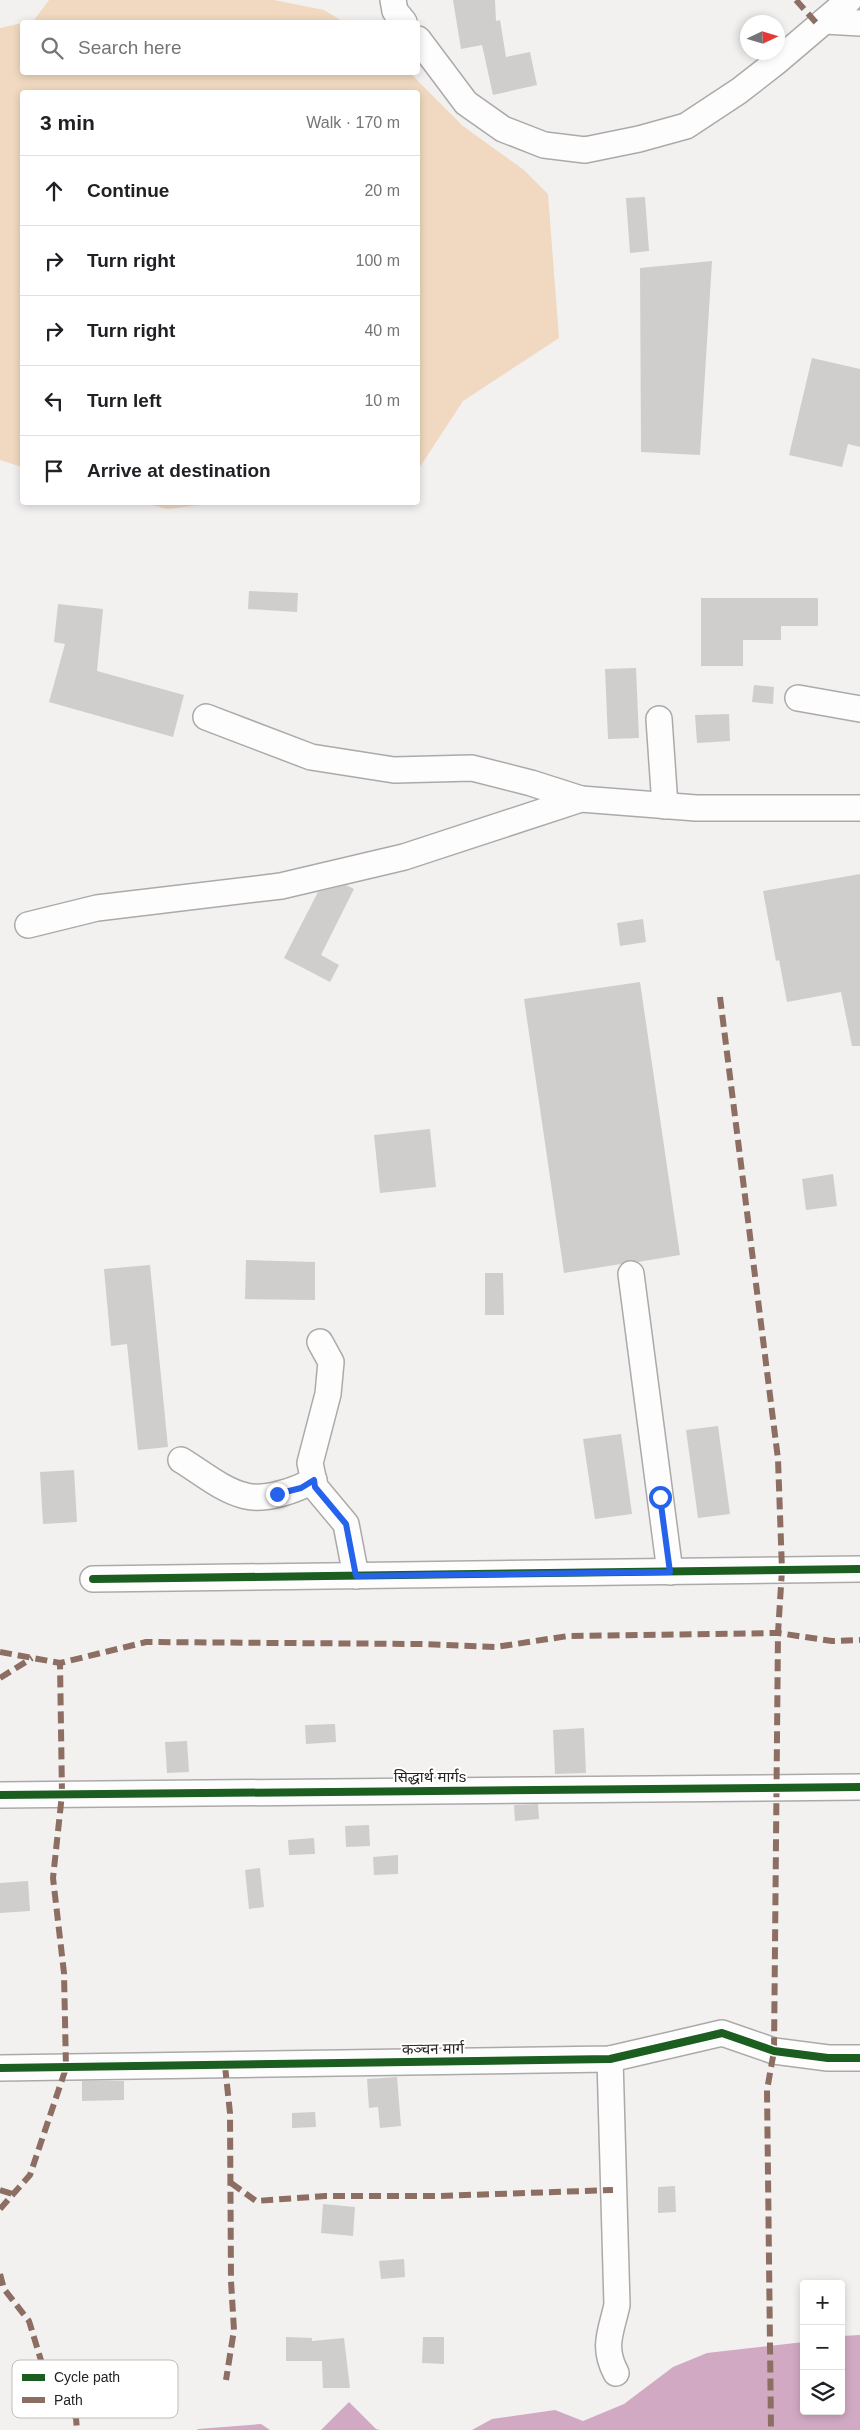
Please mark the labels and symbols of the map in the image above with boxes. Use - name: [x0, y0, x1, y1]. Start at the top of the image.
- north arrow: [740, 15, 785, 60]
- route end: [266, 1483, 289, 1506]
- route start: [649, 1486, 672, 1509]
- street label: सिद्धार्थ मार्गs: [394, 1768, 466, 1785]
- street label: कञ्चन मार्ग: [402, 2039, 465, 2058]
- legend: [12, 2360, 178, 2418]
- text: Cycle path: [54, 2369, 120, 2385]
- text: Path: [54, 2392, 83, 2408]

